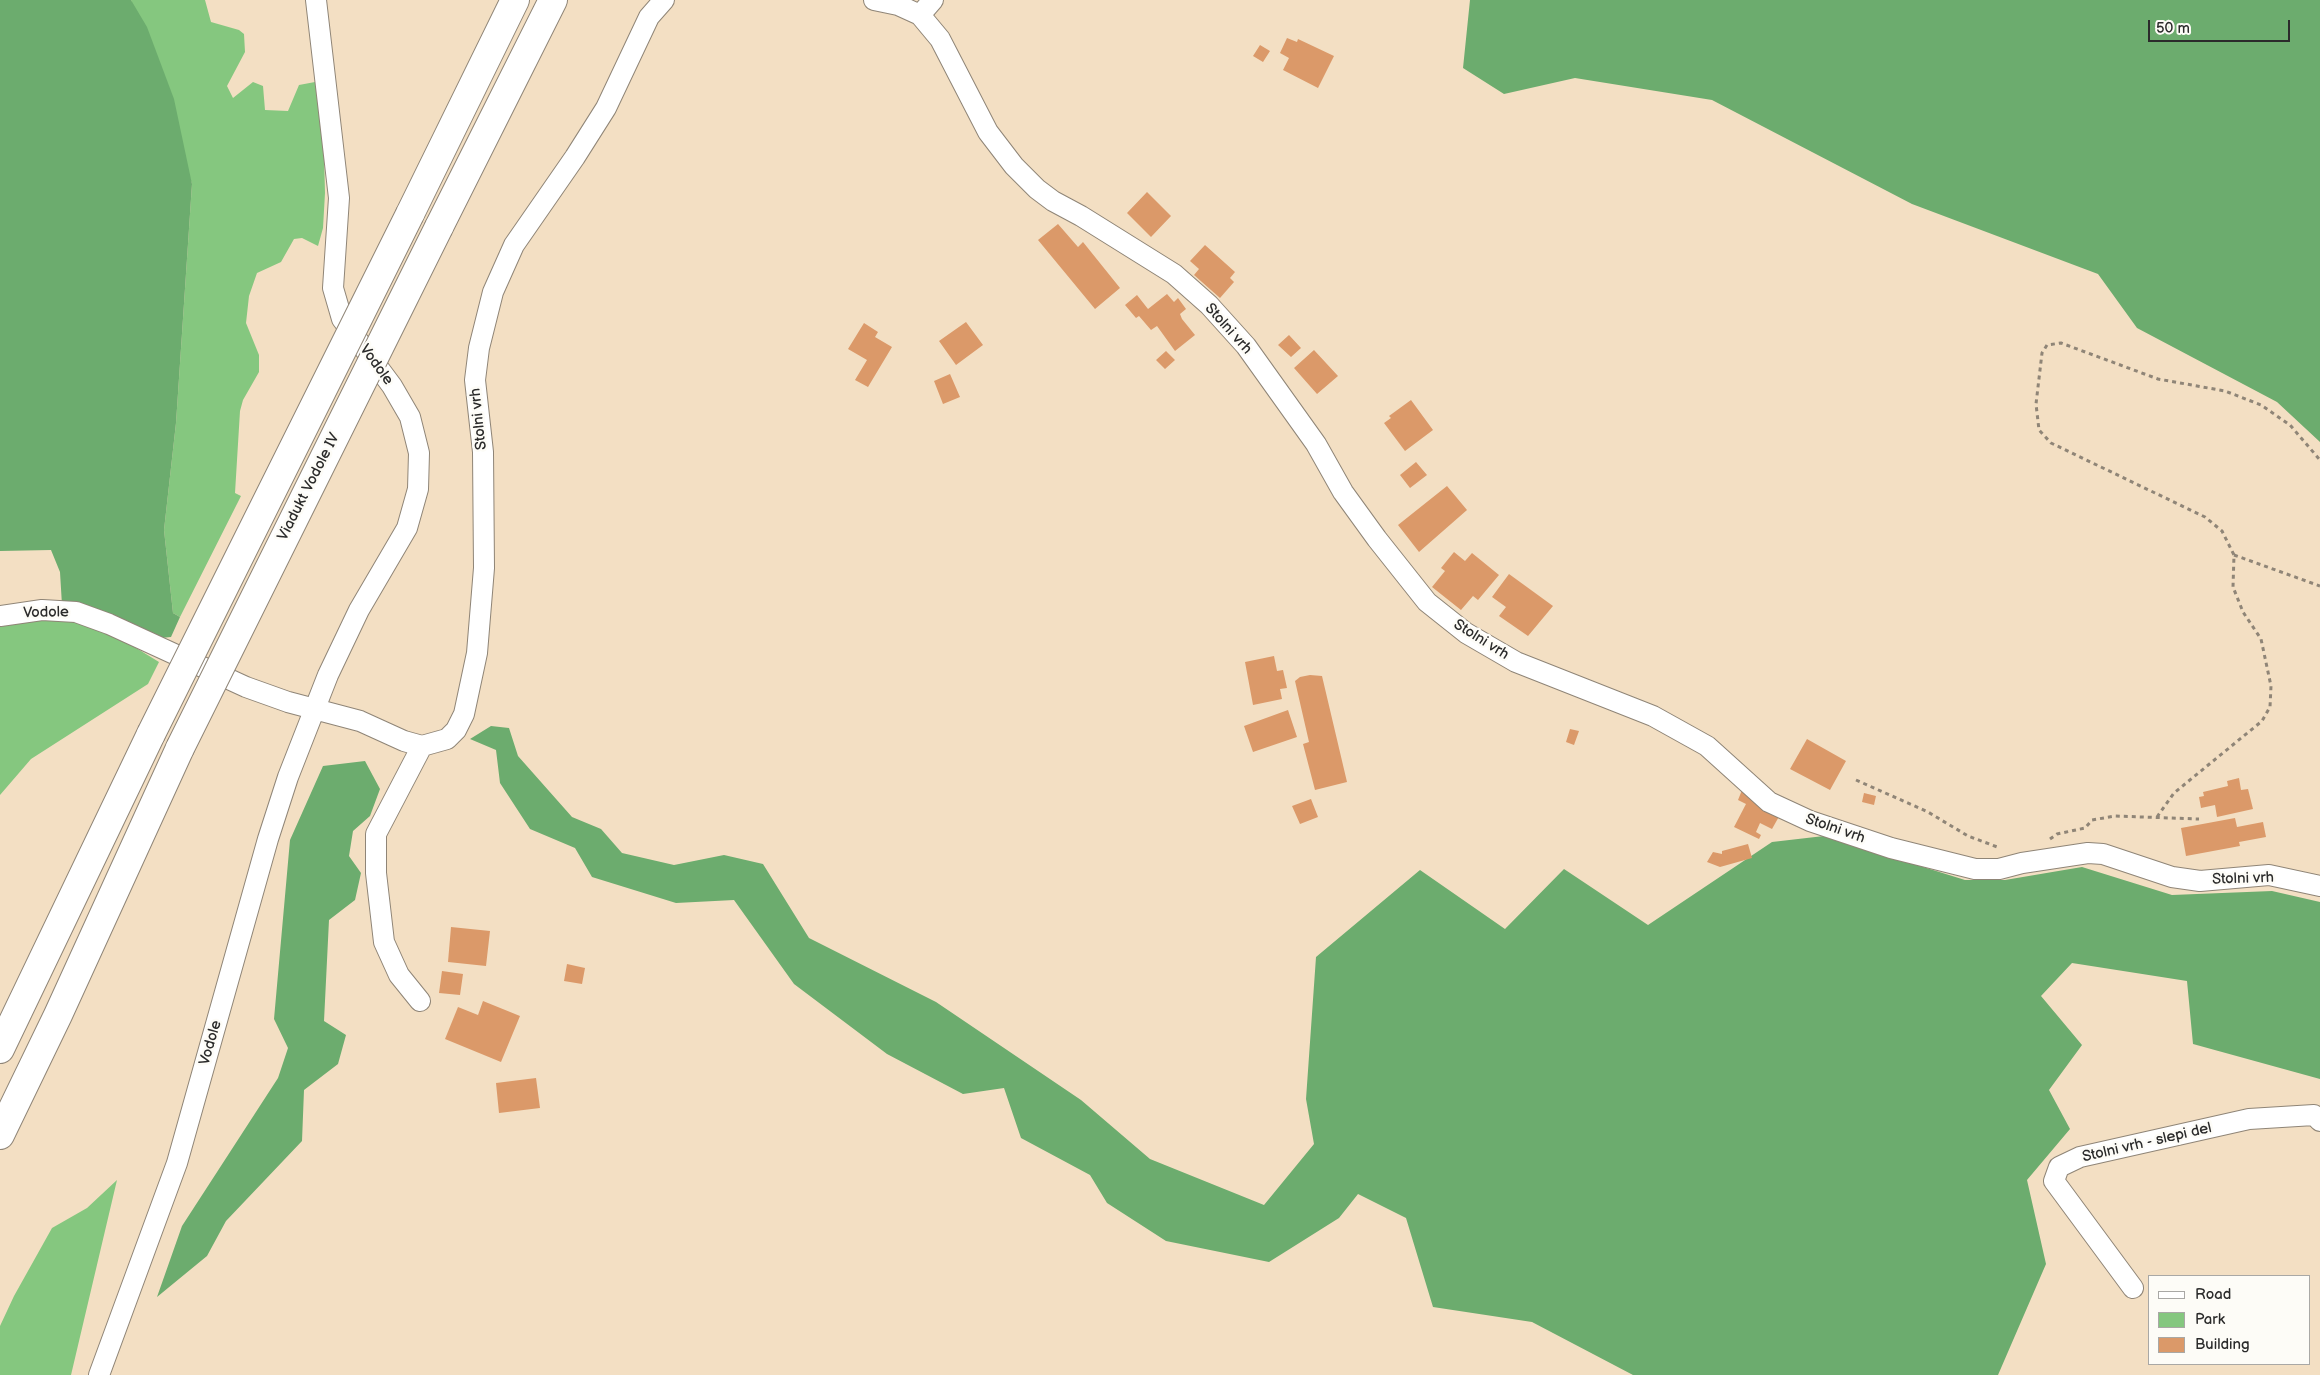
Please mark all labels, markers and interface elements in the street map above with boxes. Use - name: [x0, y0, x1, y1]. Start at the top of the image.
- scale bar: [2150, 10, 2292, 42]
- text: 50 m: [2156, 19, 2190, 38]
- street label: Stolni vrh: [1201, 300, 1255, 358]
- street label: Vodole: [355, 341, 397, 389]
- street label: Stolni vrh: [467, 387, 491, 451]
- street label: Viadukt Vodole IV: [274, 430, 344, 544]
- street label: Vodole: [23, 604, 69, 622]
- street label: Stolni vrh: [1450, 616, 1512, 664]
- street label: Stolni vrh: [1803, 810, 1867, 848]
- street label: Stolni vrh: [2212, 869, 2274, 889]
- street label: Vodole: [196, 1018, 226, 1068]
- street label: Stolni vrh - slepi del: [2081, 1119, 2213, 1167]
- legend: [2148, 1275, 2310, 1365]
- text: Road: [2195, 1285, 2231, 1304]
- text: Park: [2195, 1310, 2225, 1329]
- text: Building: [2195, 1335, 2250, 1354]

